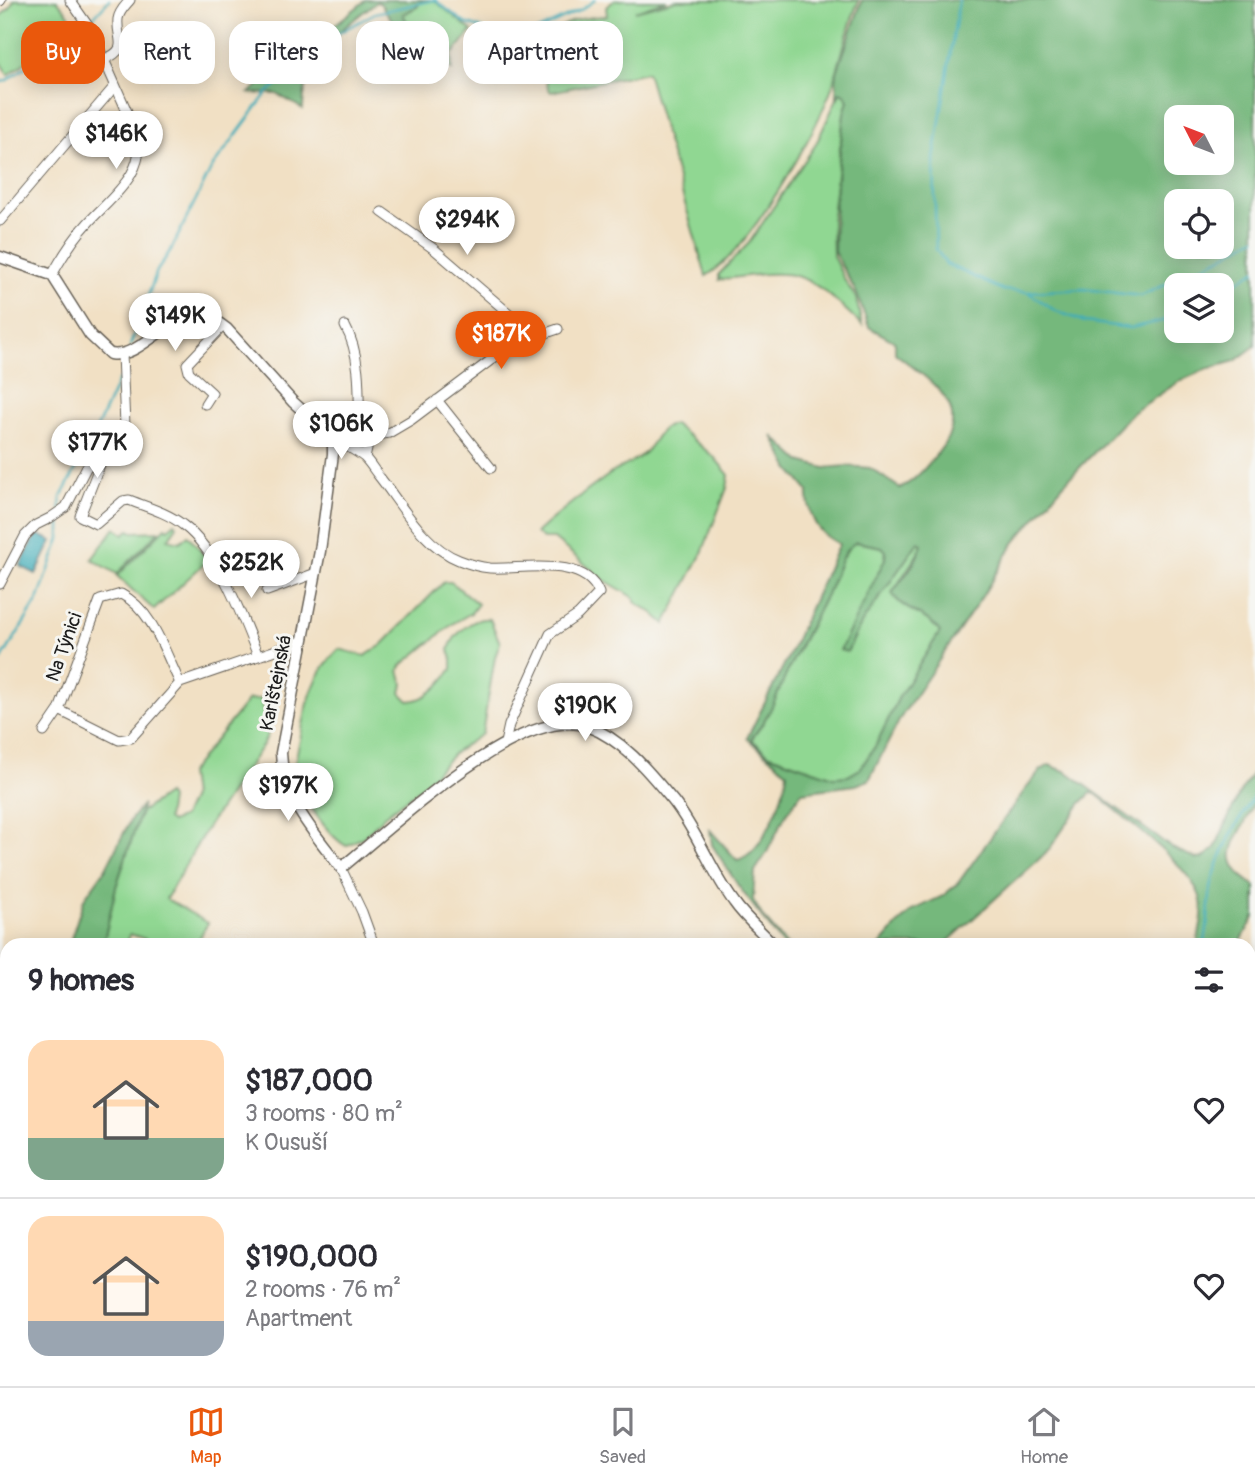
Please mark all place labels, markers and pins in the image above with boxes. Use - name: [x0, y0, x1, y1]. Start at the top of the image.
- pin: $146K: [67, 111, 165, 171]
- pin: $294K: [418, 198, 516, 257]
- pin: $149K: [126, 294, 224, 353]
- pin: $187K: [452, 312, 550, 371]
- pin: $106K: [292, 402, 390, 461]
- pin: $177K: [48, 420, 146, 480]
- pin: $252K: [202, 540, 300, 600]
- pin: $190K: [536, 684, 634, 743]
- pin: $197K: [239, 764, 337, 823]

